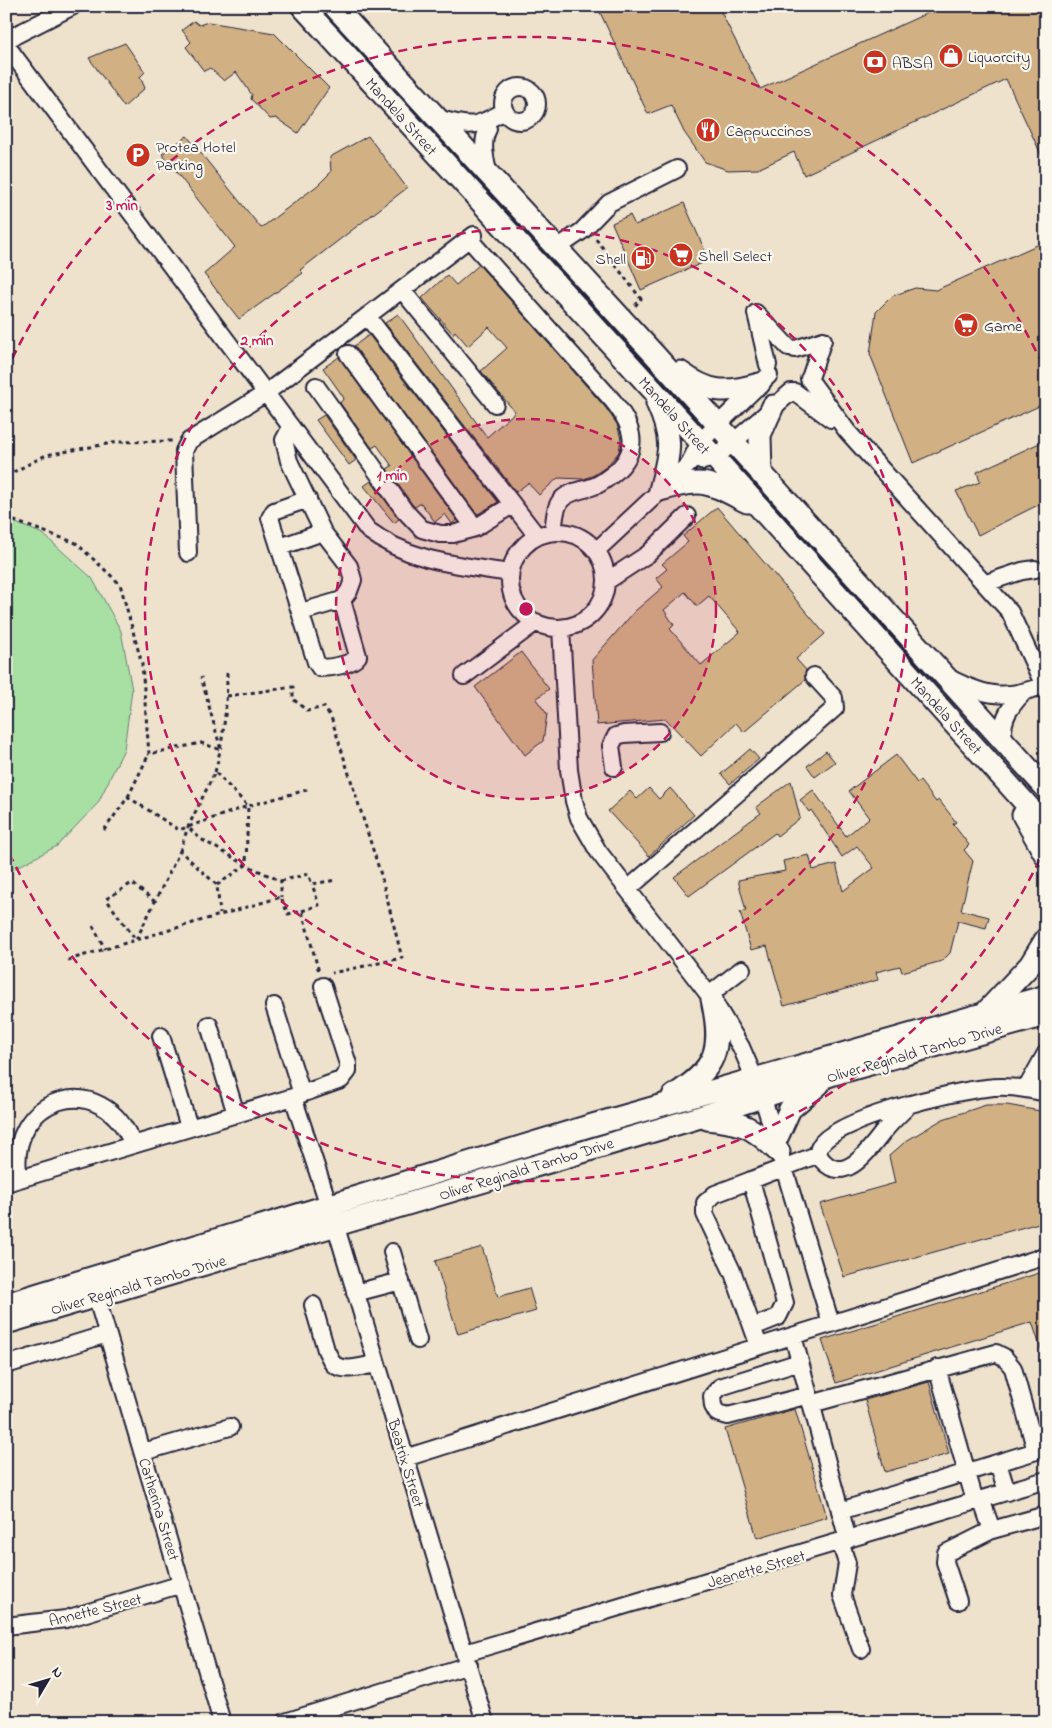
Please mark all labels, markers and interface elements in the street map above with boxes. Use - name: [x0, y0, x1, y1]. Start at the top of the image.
- shop icon: Liquorcity: [938, 43, 964, 69]
- place label: Liquorcity: [968, 46, 1030, 70]
- bank icon: ABSA: [862, 49, 888, 75]
- place label: ABSA: [892, 52, 933, 76]
- street label: Mandela Street: [359, 73, 443, 162]
- restaurant icon: Cappuccinos: [695, 117, 721, 143]
- place label: Cappuccinos: [726, 120, 811, 144]
- place label: Protea Hotel Parking: [156, 136, 236, 178]
- parking icon: Protea Hotel Parking: [125, 142, 151, 168]
- text: 3 min: [105, 195, 138, 217]
- supermarket icon: Shell Select: [668, 242, 694, 268]
- fuel station icon: Shell: [630, 245, 656, 271]
- place label: Shell Select: [698, 245, 773, 269]
- place label: Shell: [596, 248, 626, 272]
- supermarket icon: Game: [953, 312, 979, 338]
- place label: Game: [984, 315, 1023, 339]
- text: 2 min: [240, 330, 274, 352]
- street label: Mandela Street: [632, 372, 716, 461]
- text: 1 min: [377, 465, 408, 487]
- centre of rings: [517, 600, 535, 618]
- street label: Mandela Street: [904, 672, 988, 761]
- street label: Oliver Reginald Tambo Drive: [824, 1017, 1006, 1090]
- street label: Oliver Reginald Tambo Drive: [436, 1132, 618, 1208]
- street label: Oliver Reginald Tambo Drive: [48, 1249, 230, 1322]
- street label: Beatrix Street: [380, 1415, 430, 1511]
- street label: Catherina Street: [131, 1455, 185, 1564]
- street label: Jeanette Street: [705, 1544, 809, 1595]
- street label: Annette Street: [46, 1588, 145, 1634]
- north arrow: [22, 1656, 72, 1706]
- text: N: [46, 1663, 68, 1683]

